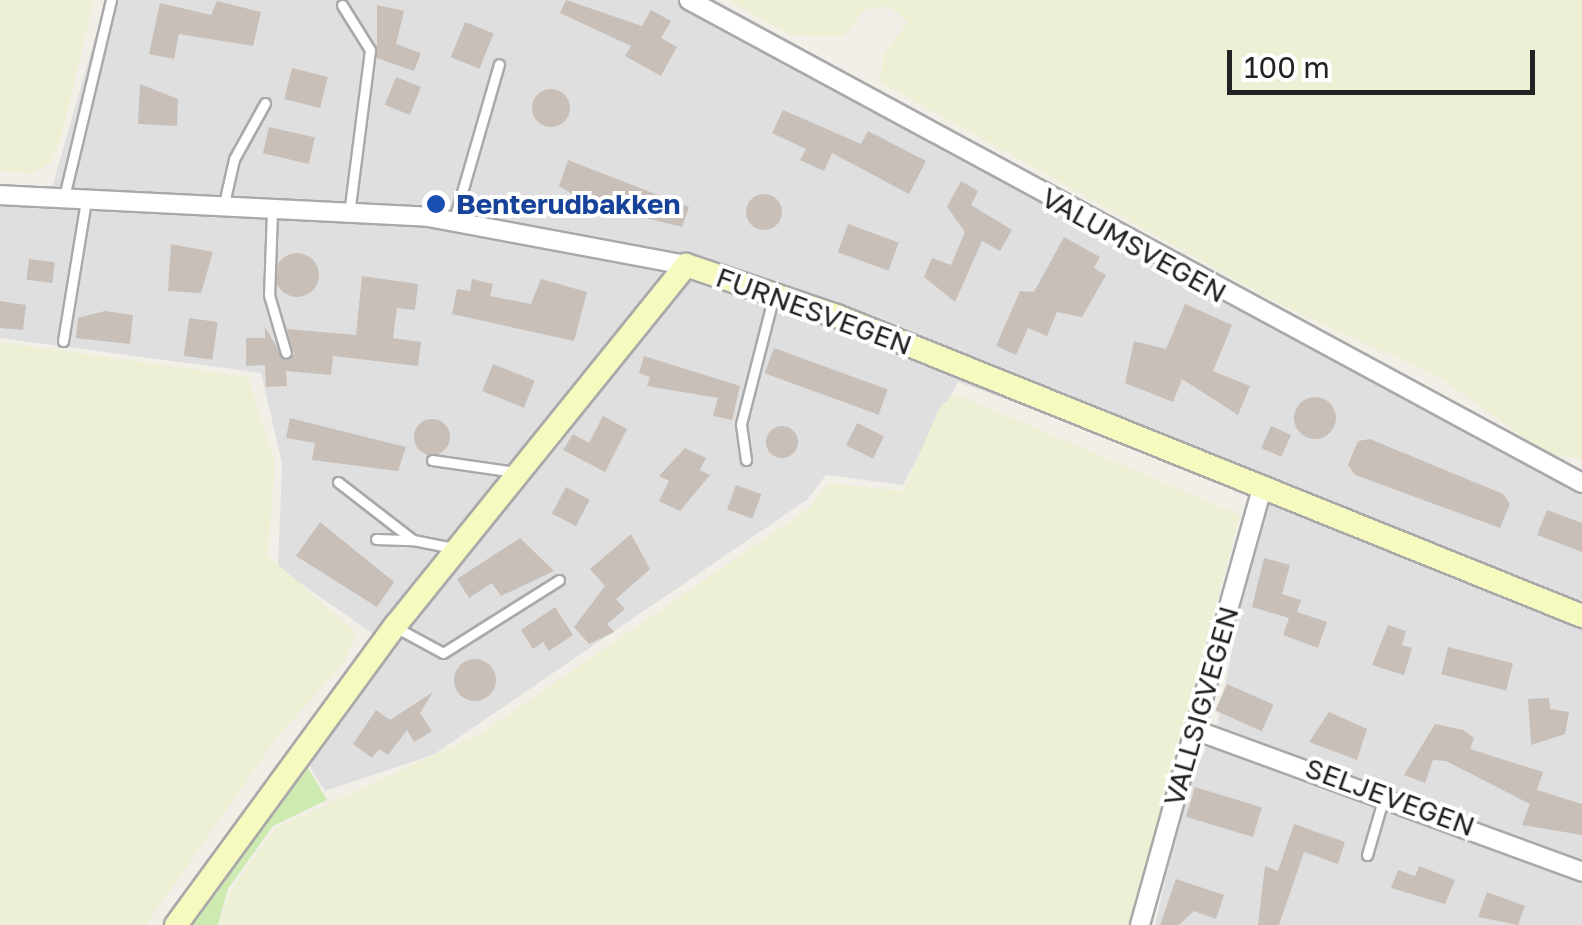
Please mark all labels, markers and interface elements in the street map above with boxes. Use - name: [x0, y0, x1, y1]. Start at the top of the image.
- scale bar: [1232, 30, 1540, 92]
- text: 100 m: [1244, 49, 1330, 85]
- street label: VALUMSVEGEN: [1036, 180, 1232, 310]
- place label: Benterudbakken: [456, 187, 681, 221]
- marker: Benterudbakken: [425, 193, 447, 215]
- street label: FURNESVEGEN: [712, 260, 916, 362]
- street label: VALLSIGVEGEN: [1156, 602, 1246, 810]
- street label: SELJEVEGEN: [1301, 751, 1479, 843]

